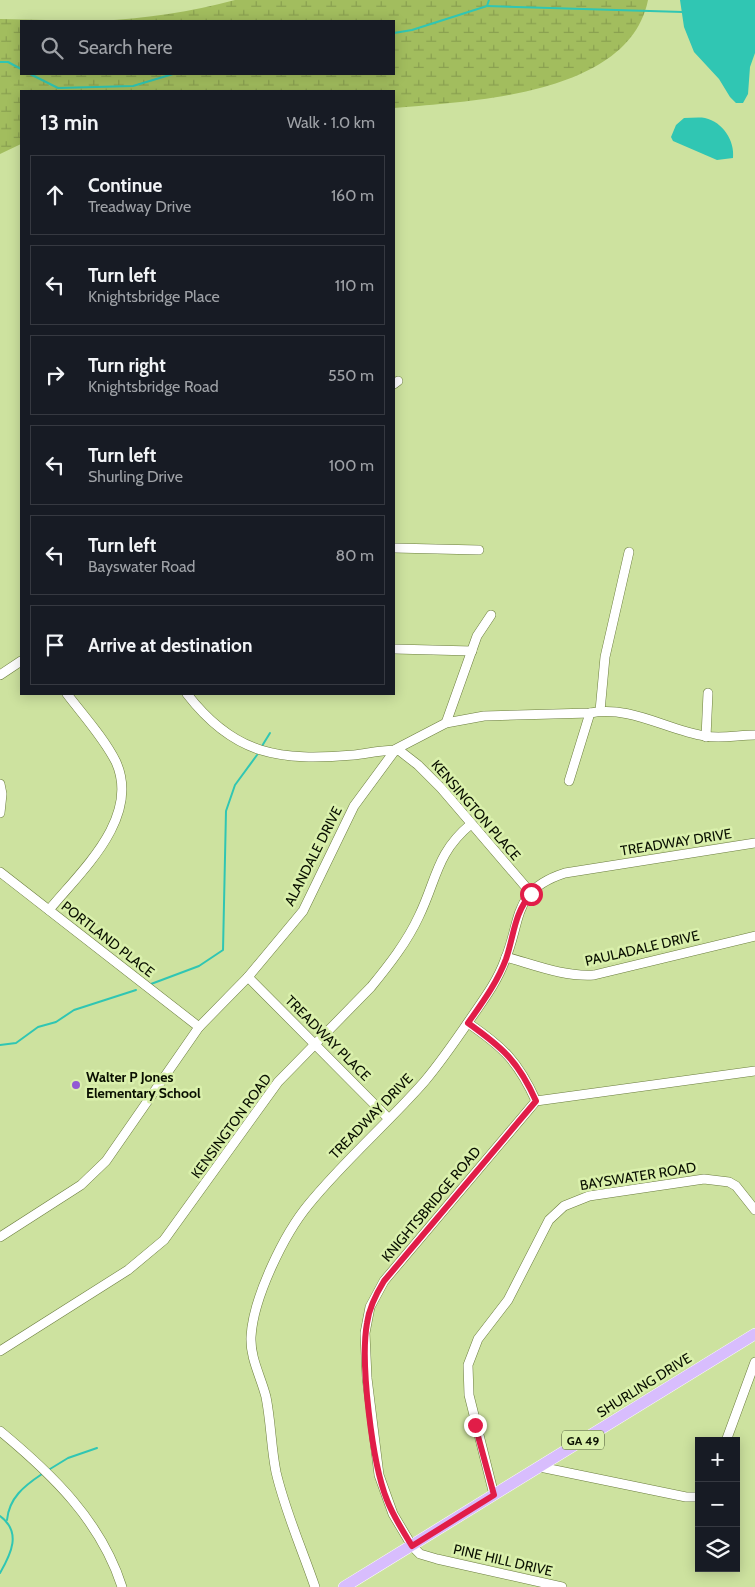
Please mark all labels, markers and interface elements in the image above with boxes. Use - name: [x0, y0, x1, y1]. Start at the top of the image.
- search box: [20, 20, 395, 75]
- icon: search: [38, 34, 66, 62]
- text: Search here: [78, 36, 172, 59]
- text: 13 min: [40, 110, 99, 135]
- text: Walk · 1.0 km: [287, 113, 375, 132]
- text: Continue: [88, 174, 162, 197]
- icon: ahead: [41, 181, 69, 209]
- text: 160 m: [331, 186, 374, 205]
- text: Treadway Drive: [88, 197, 191, 216]
- text: Turn left: [88, 264, 156, 287]
- icon: left: [41, 271, 69, 299]
- text: 110 m: [335, 276, 374, 295]
- text: Knightsbridge Place: [88, 287, 220, 306]
- text: Turn right: [88, 354, 166, 377]
- icon: right: [41, 361, 69, 389]
- text: 550 m: [328, 366, 374, 385]
- text: Knightsbridge Road: [88, 377, 219, 396]
- text: Turn left: [88, 444, 156, 467]
- icon: left: [41, 451, 69, 479]
- text: 100 m: [329, 456, 374, 475]
- text: Shurling Drive: [88, 467, 183, 486]
- text: Turn left: [88, 534, 156, 557]
- icon: left: [41, 541, 69, 569]
- text: 80 m: [336, 546, 374, 565]
- text: Bayswater Road: [88, 557, 196, 576]
- icon: arrive: [41, 631, 69, 659]
- text: Arrive at destination: [88, 634, 252, 657]
- street label: KENSINGTON PLACE: [427, 756, 525, 864]
- street label: ALANDALE DRIVE: [280, 803, 346, 909]
- street label: TREADWAY DRIVE: [619, 824, 733, 860]
- route start: [520, 883, 543, 906]
- street label: PORTLAND PLACE: [58, 897, 158, 981]
- street label: PAULADALE DRIVE: [583, 926, 701, 970]
- street label: TREADWAY PLACE: [281, 991, 375, 1085]
- place label: Walter P Jones Elementary School: [86, 1068, 201, 1102]
- street label: TREADWAY DRIVE: [325, 1069, 417, 1163]
- street label: KENSINGTON ROAD: [187, 1070, 275, 1182]
- marker: Walter P Jones Elementary School: [70, 1079, 82, 1091]
- street label: KNIGHTSBRIDGE ROAD: [377, 1143, 485, 1265]
- street label: BAYSWATER ROAD: [579, 1158, 697, 1194]
- street label: SHURLING DRIVE: [593, 1349, 695, 1421]
- route end: [464, 1414, 487, 1437]
- road number: GA 49: [562, 1430, 604, 1450]
- map controls: [695, 1437, 740, 1572]
- button: +: [695, 1437, 740, 1482]
- button: −: [695, 1482, 740, 1527]
- button: layers: [695, 1527, 740, 1572]
- street label: PINE HILL DRIVE: [452, 1540, 555, 1580]

